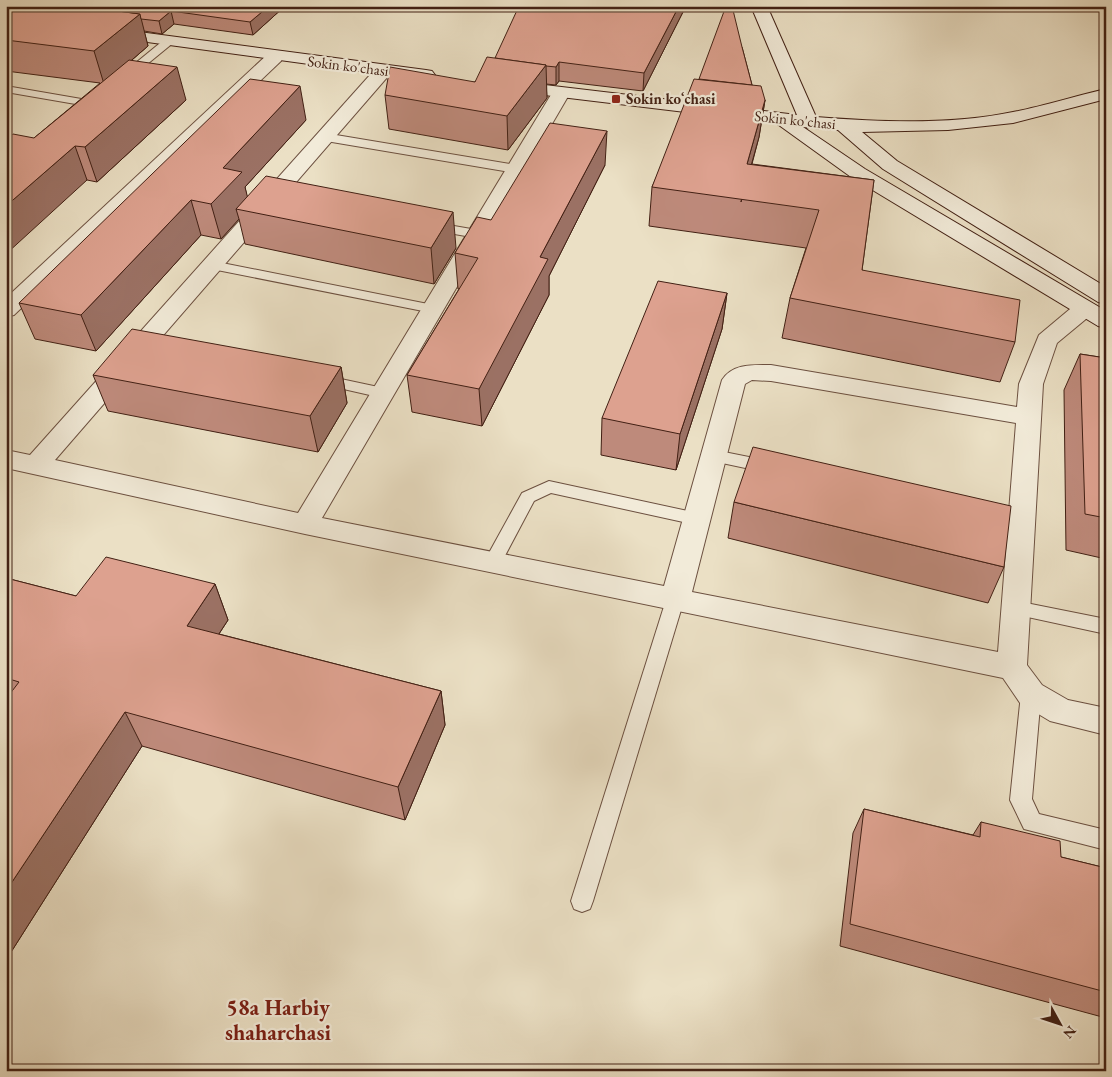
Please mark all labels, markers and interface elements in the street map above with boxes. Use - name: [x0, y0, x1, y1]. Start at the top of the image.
- street label: Sokin ko'chasi: [306, 51, 390, 80]
- place label: Sokin koʻchasi: [626, 89, 716, 108]
- marker: Sokin koʻchasi: [610, 93, 622, 105]
- street label: Sokin ko'chasi: [753, 106, 837, 133]
- district label: 58a Harbiy shaharchasi: [225, 993, 331, 1047]
- north arrow: [1034, 1000, 1084, 1050]
- text: N: [1059, 1022, 1080, 1043]

